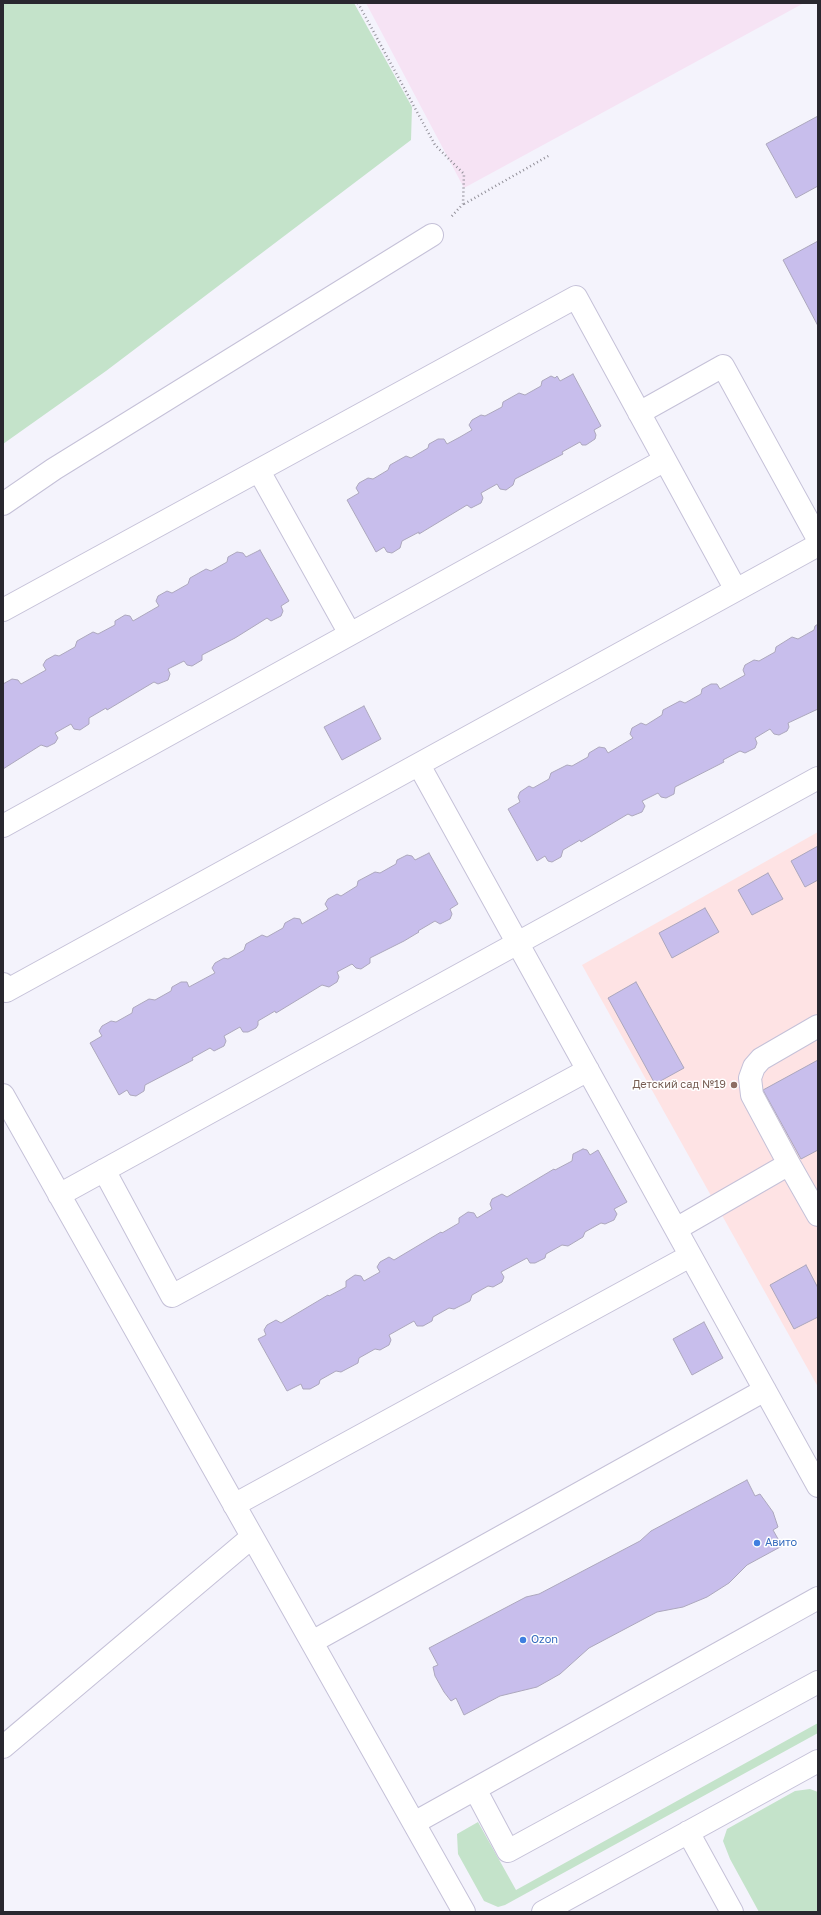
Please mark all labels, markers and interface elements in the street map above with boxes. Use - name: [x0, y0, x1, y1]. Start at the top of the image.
- place label: Детский сад №19: [632, 1078, 726, 1092]
- marker: Детский сад №19: [729, 1080, 739, 1090]
- place label: Авито: [765, 1536, 797, 1550]
- marker: Авито: [752, 1538, 762, 1548]
- place label: Ozon: [531, 1633, 558, 1647]
- marker: Ozon: [518, 1635, 528, 1645]

